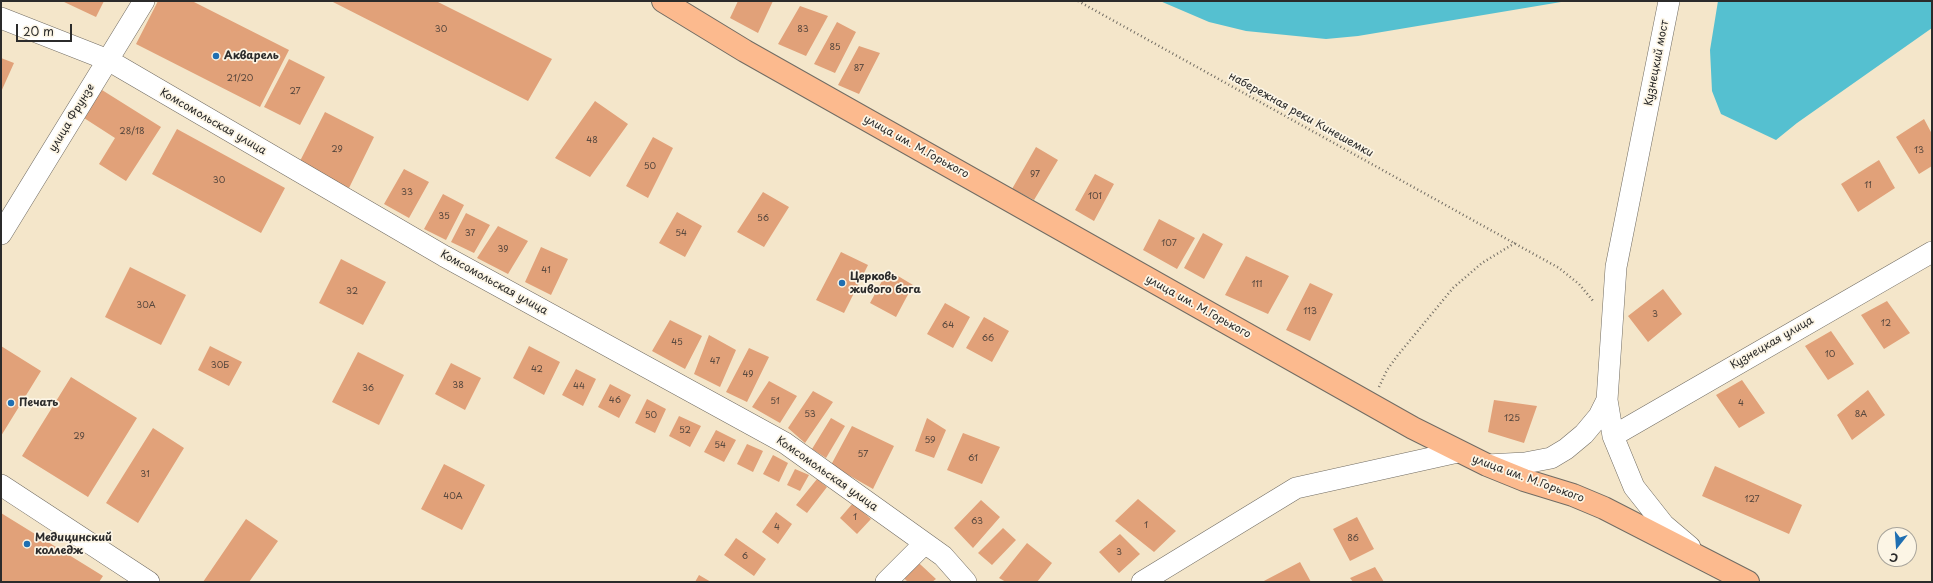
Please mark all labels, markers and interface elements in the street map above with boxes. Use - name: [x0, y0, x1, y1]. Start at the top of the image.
- scale bar: [18, 16, 74, 42]
- street label: Кузнецкий мост: [1642, 19, 1672, 107]
- text: 20 m: [23, 22, 54, 40]
- house number: 30: [435, 25, 447, 35]
- house number: 83: [797, 25, 809, 35]
- house number: 85: [829, 43, 841, 53]
- place label: Акварель: [224, 49, 279, 63]
- marker: Акварель: [211, 51, 221, 61]
- house number: 87: [854, 64, 864, 74]
- street label: набережная реки Кинешемки: [1226, 70, 1376, 160]
- house number: 21/20: [227, 74, 253, 84]
- street label: улица Фрунзе: [47, 82, 97, 154]
- street label: Комсомольская улица: [157, 86, 269, 158]
- house number: 27: [289, 87, 301, 97]
- street label: улица им. М.Горького: [861, 112, 971, 182]
- house number: 28/18: [119, 127, 145, 137]
- house number: 48: [586, 136, 598, 146]
- house number: 29: [331, 145, 343, 155]
- house number: 13: [1914, 146, 1924, 156]
- house number: 50: [644, 162, 656, 172]
- house number: 97: [1030, 170, 1040, 180]
- house number: 30: [213, 176, 225, 186]
- house number: 11: [1864, 181, 1872, 191]
- house number: 33: [401, 188, 413, 198]
- house number: 101: [1088, 192, 1102, 202]
- house number: 35: [438, 212, 450, 222]
- house number: 56: [757, 214, 769, 224]
- house number: 37: [465, 229, 475, 239]
- house number: 54: [675, 229, 687, 239]
- house number: 107: [1161, 239, 1177, 249]
- house number: 39: [497, 245, 509, 255]
- street label: Комсомольская улица: [438, 248, 550, 318]
- house number: 41: [541, 266, 551, 276]
- place label: Церковь живого бога: [850, 270, 921, 296]
- street label: улица им. М.Горького: [1143, 272, 1253, 342]
- marker: Церковь живого бога: [837, 278, 847, 288]
- house number: 111: [1252, 280, 1262, 290]
- house number: 32: [346, 287, 358, 297]
- house number: 30А: [136, 301, 156, 311]
- house number: 113: [1303, 307, 1317, 317]
- house number: 3: [1652, 310, 1658, 320]
- street label: Кузнецкая улица: [1728, 314, 1816, 372]
- house number: 12: [1881, 319, 1891, 329]
- house number: 64: [942, 321, 954, 331]
- house number: 66: [982, 334, 994, 344]
- house number: 45: [671, 338, 683, 348]
- house number: 10: [1825, 350, 1835, 360]
- house number: 47: [710, 357, 720, 367]
- house number: 30Б: [211, 361, 229, 371]
- house number: 42: [531, 365, 543, 375]
- house number: 49: [742, 370, 754, 380]
- house number: 38: [452, 381, 464, 391]
- house number: 44: [573, 382, 585, 392]
- house number: 36: [362, 384, 374, 394]
- place label: Печать: [19, 396, 58, 410]
- house number: 46: [609, 396, 621, 406]
- house number: 51: [770, 397, 780, 407]
- marker: Печать: [6, 398, 16, 408]
- house number: 4: [1738, 399, 1744, 409]
- house number: 53: [804, 410, 816, 420]
- house number: 8А: [1855, 410, 1867, 420]
- house number: 50: [645, 411, 657, 421]
- house number: 125: [1504, 414, 1520, 424]
- house number: 52: [679, 426, 691, 436]
- house number: 29: [73, 432, 85, 442]
- street label: Комсомольская улица: [774, 434, 880, 514]
- house number: 59: [924, 436, 936, 446]
- house number: 54: [714, 441, 726, 451]
- house number: 57: [858, 450, 868, 460]
- street label: улица им. М.Горького: [1470, 453, 1586, 505]
- house number: 61: [968, 454, 978, 464]
- house number: 31: [140, 470, 150, 480]
- house number: 40А: [443, 492, 463, 502]
- house number: 127: [1744, 495, 1760, 505]
- house number: 1: [853, 513, 857, 523]
- house number: 63: [971, 517, 983, 527]
- house number: 1: [1144, 521, 1148, 531]
- house number: 4: [774, 523, 780, 533]
- north arrow: [1877, 527, 1917, 567]
- place label: Медицинский колледж: [35, 531, 112, 557]
- house number: 86: [1347, 534, 1359, 544]
- marker: Медицинский колледж: [22, 539, 32, 549]
- house number: 3: [1116, 548, 1122, 558]
- text: С: [1887, 549, 1900, 567]
- house number: 6: [742, 552, 748, 562]

